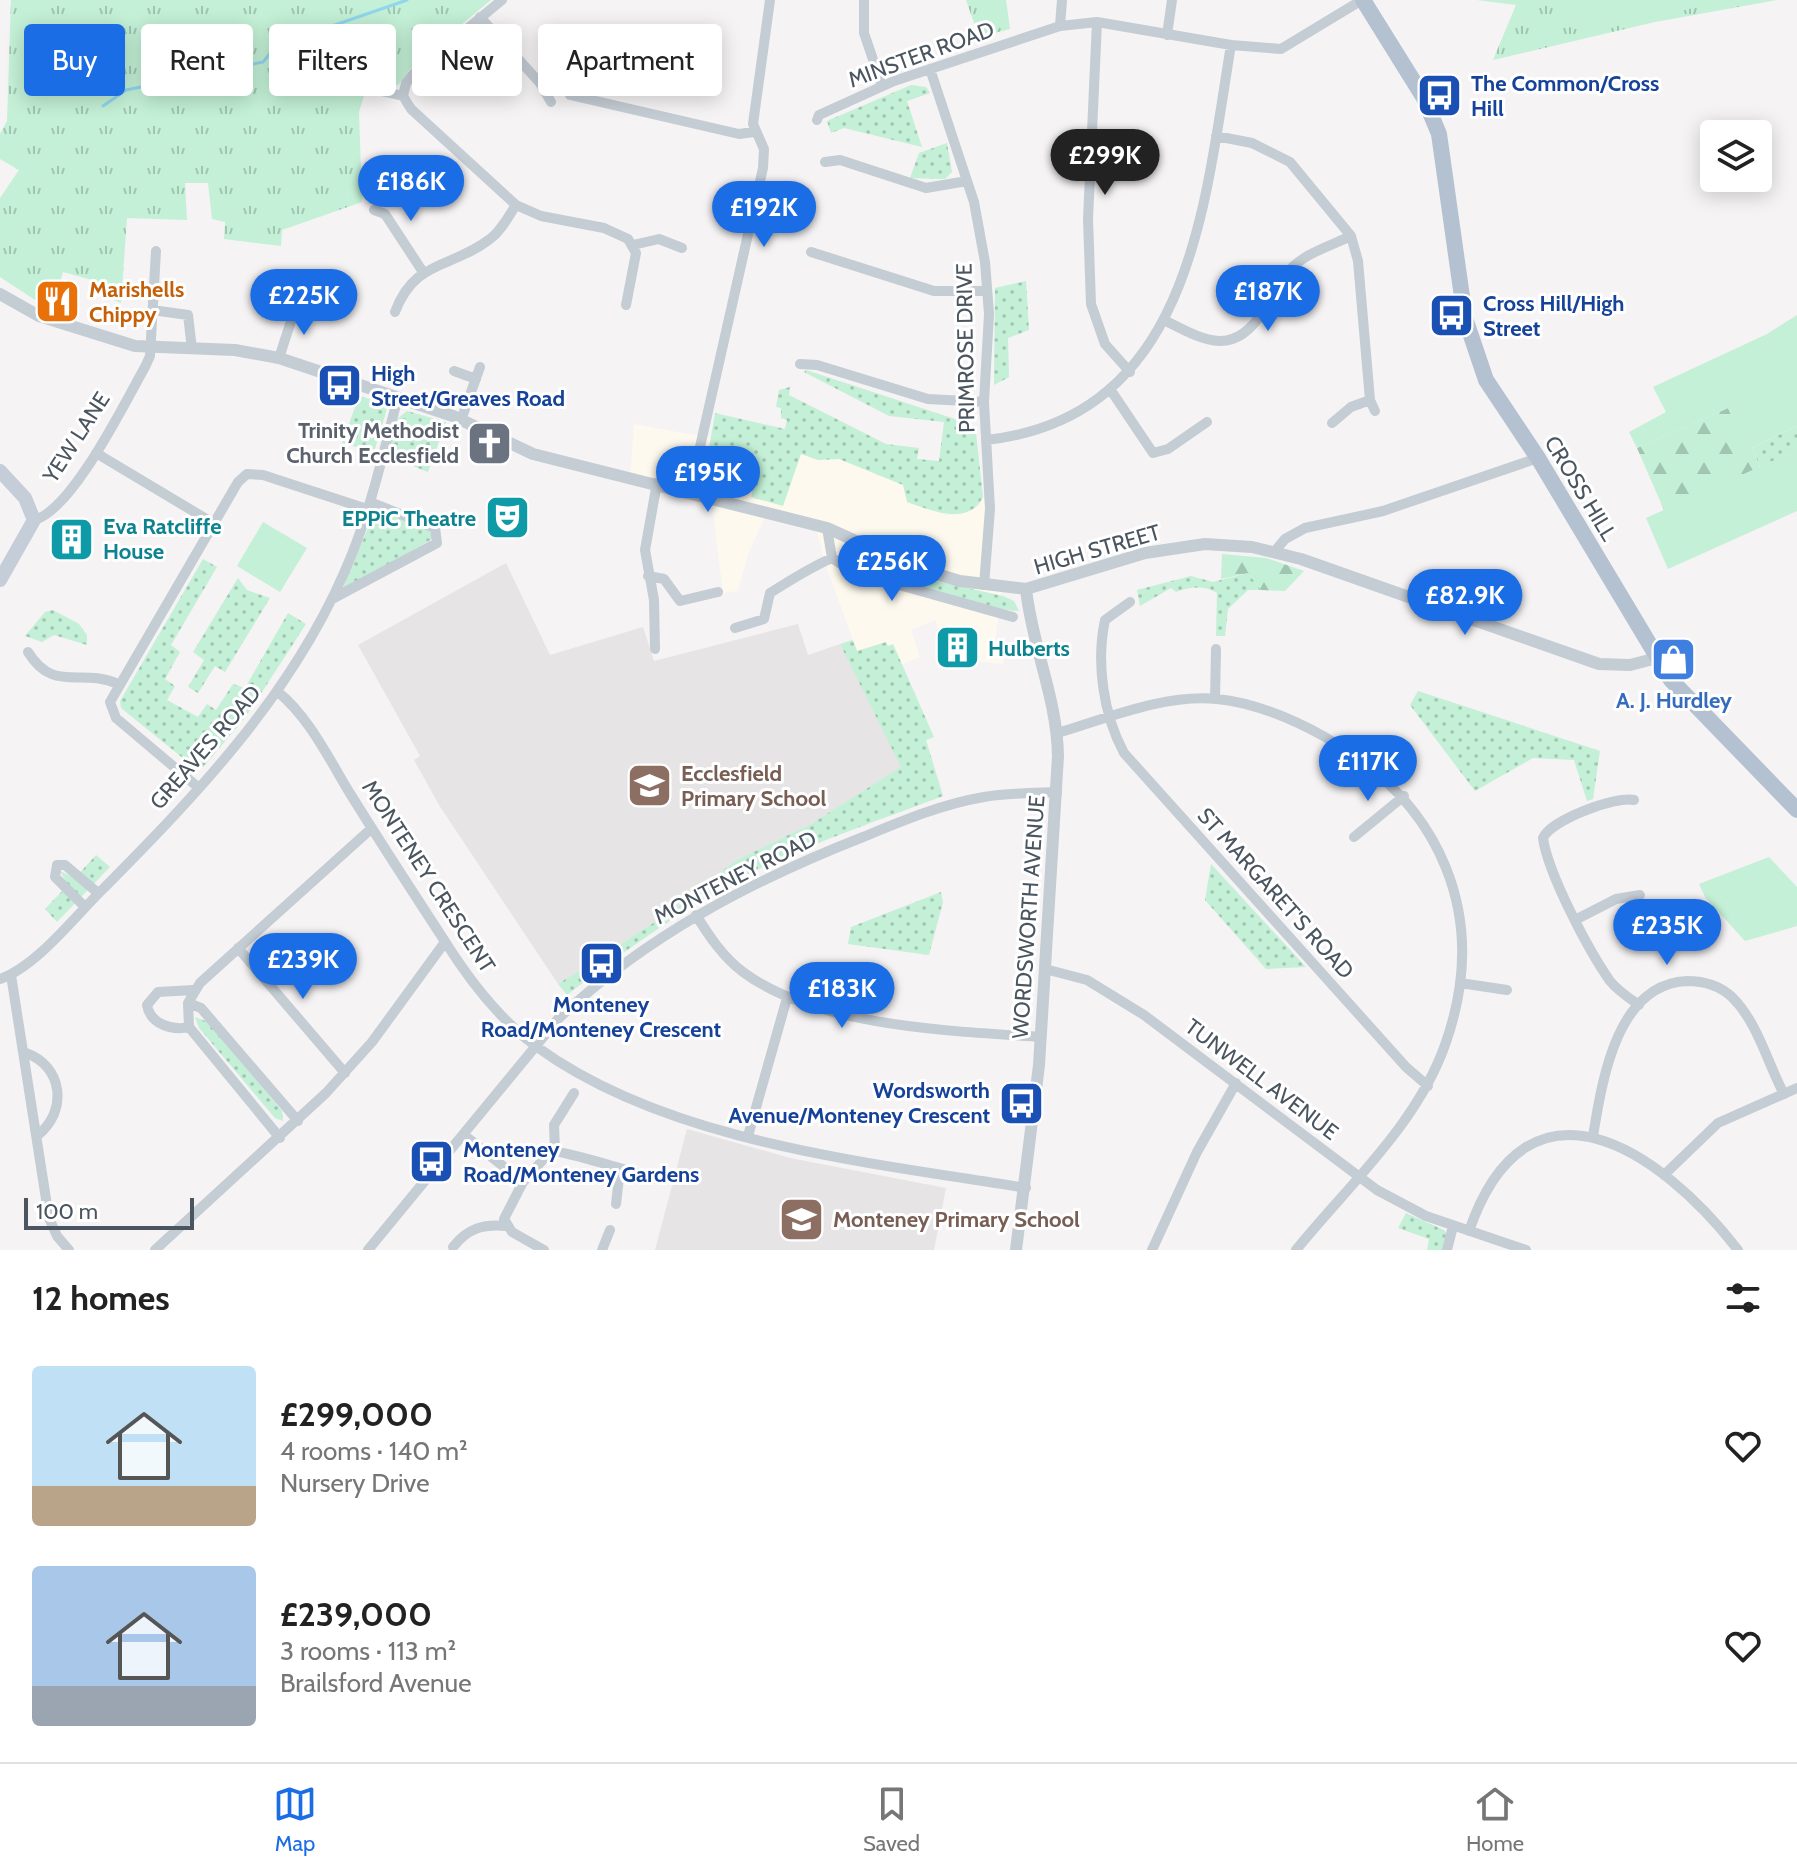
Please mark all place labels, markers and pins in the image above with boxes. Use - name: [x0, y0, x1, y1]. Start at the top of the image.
- place label: The Common/Cross Hill: [1471, 70, 1659, 122]
- bus stop icon: The Common/Cross Hill: [1416, 72, 1464, 120]
- pin: £299K: [1049, 129, 1161, 197]
- pin: £186K: [355, 155, 467, 223]
- pin: £192K: [708, 181, 820, 249]
- pin: £187K: [1212, 265, 1324, 333]
- pin: £225K: [248, 269, 360, 337]
- place label: Marishells Chippy: [89, 276, 184, 328]
- restaurant icon: Marishells Chippy: [34, 278, 82, 326]
- place label: Cross Hill/High Street: [1483, 290, 1624, 342]
- bus stop icon: Cross Hill/High Street: [1428, 292, 1476, 340]
- place label: High Street/Greaves Road: [371, 360, 565, 412]
- bus stop icon: High Street/Greaves Road: [316, 362, 364, 410]
- place label: Trinity Methodist Church Ecclesfield: [286, 417, 459, 469]
- church icon: Trinity Methodist Church Ecclesfield: [466, 419, 514, 467]
- pin: £195K: [652, 446, 764, 514]
- theatre icon: EPPiC Theatre: [483, 494, 531, 542]
- place label: EPPiC Theatre: [342, 505, 476, 532]
- place label: Eva Ratcliffe House: [103, 513, 221, 565]
- building icon: Eva Ratcliffe House: [48, 515, 96, 563]
- pin: £256K: [836, 535, 948, 603]
- pin: £82.9K: [1400, 569, 1530, 637]
- building icon: Hulberts: [933, 624, 981, 672]
- place label: Hulberts: [988, 635, 1070, 662]
- shop icon: A. J. Hurdley: [1650, 635, 1698, 683]
- place label: A. J. Hurdley: [1616, 687, 1732, 714]
- pin: £117K: [1312, 735, 1424, 803]
- place label: Ecclesfield Primary School: [681, 760, 827, 812]
- school or university icon: Ecclesfield Primary School: [626, 762, 674, 810]
- pin: £235K: [1611, 899, 1723, 967]
- pin: £239K: [247, 933, 359, 1001]
- bus stop icon: Monteney Road/Monteney Crescent: [577, 939, 625, 987]
- pin: £183K: [786, 962, 898, 1030]
- place label: Monteney Road/Monteney Crescent: [481, 991, 722, 1043]
- place label: Wordsworth Avenue/Monteney Crescent: [728, 1077, 990, 1129]
- bus stop icon: Wordsworth Avenue/Monteney Crescent: [997, 1079, 1045, 1127]
- place label: Monteney Road/Monteney Gardens: [463, 1136, 699, 1188]
- bus stop icon: Monteney Road/Monteney Gardens: [408, 1138, 456, 1186]
- school or university icon: Monteney Primary School: [778, 1195, 826, 1243]
- place label: Monteney Primary School: [833, 1206, 1080, 1233]

